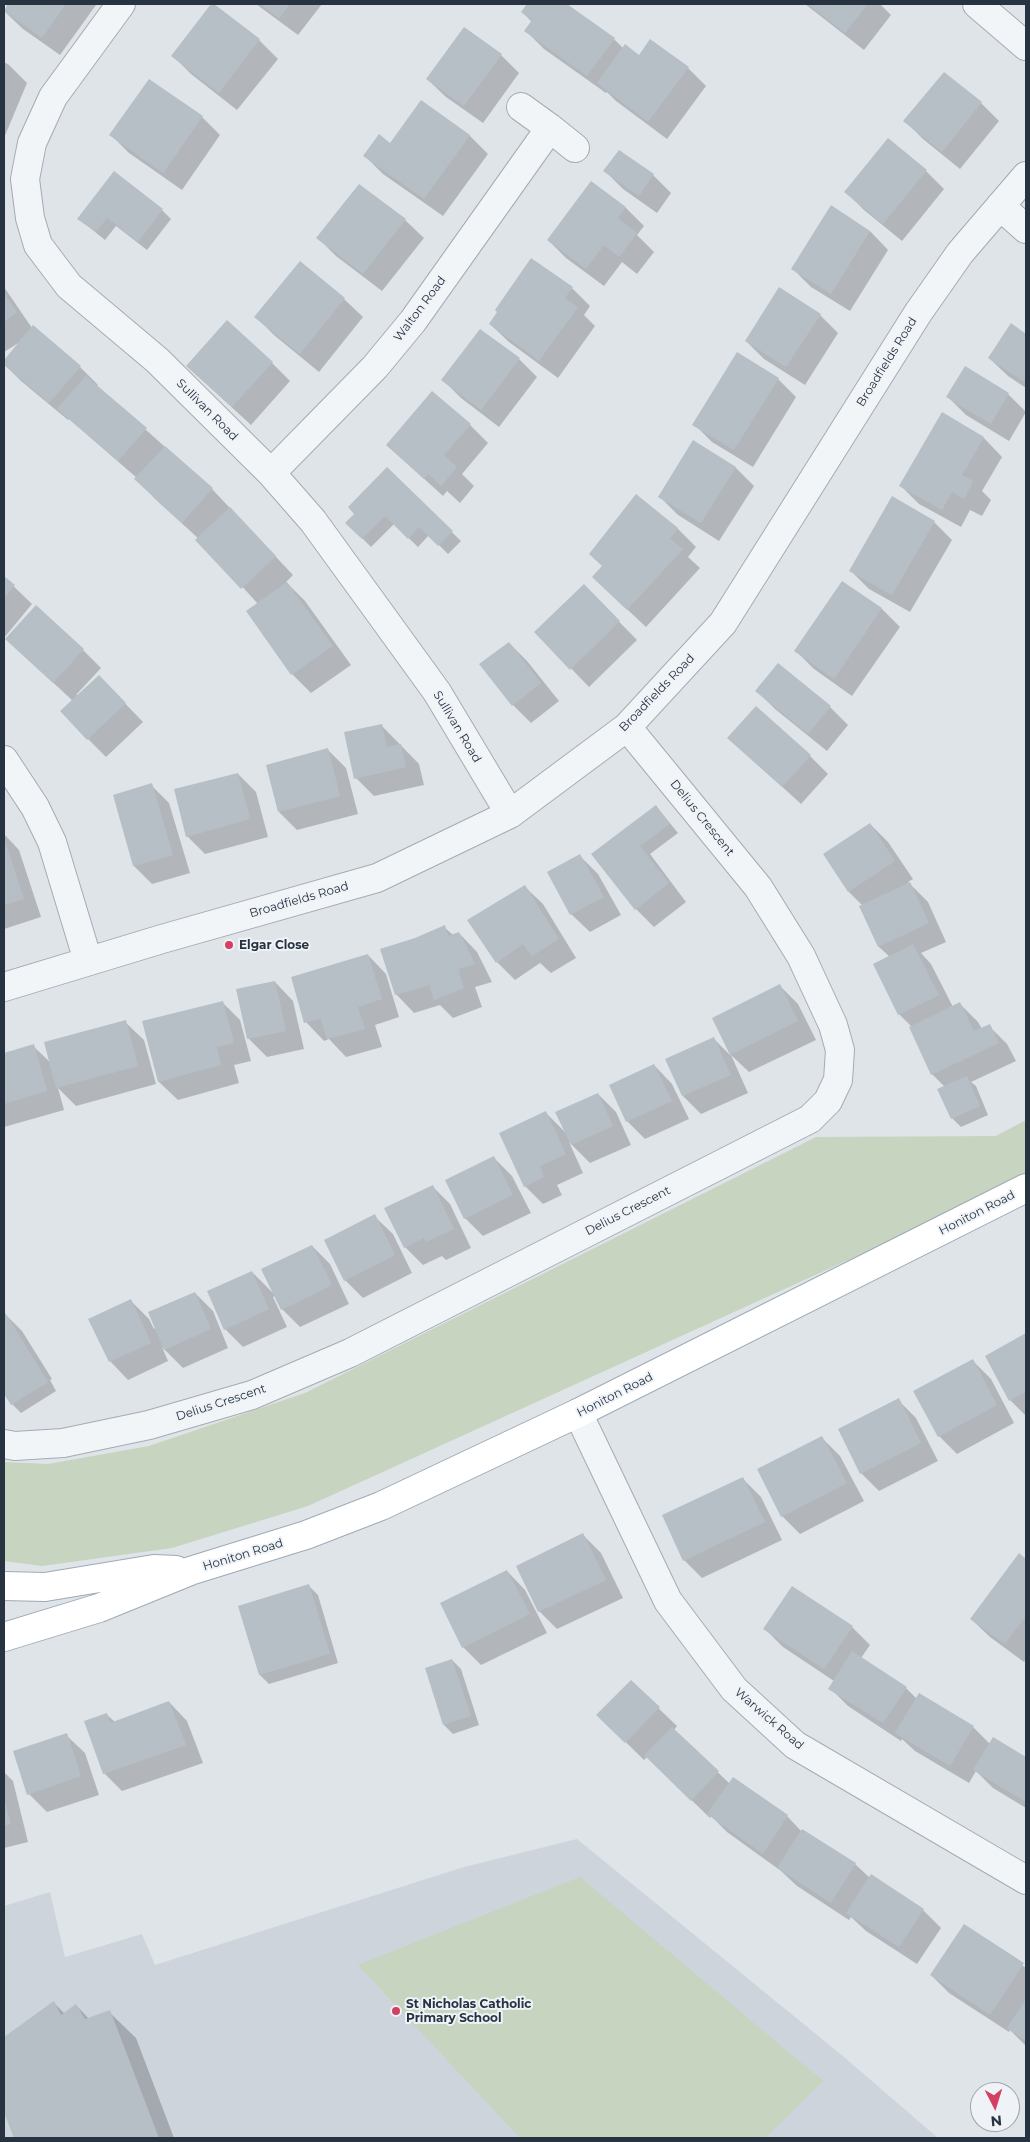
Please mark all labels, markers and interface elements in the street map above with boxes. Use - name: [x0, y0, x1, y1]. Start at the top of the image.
- street label: Walton Road: [391, 274, 449, 344]
- street label: Broadfields Road: [854, 315, 920, 409]
- street label: Sullivan Road: [173, 376, 241, 444]
- street label: Broadfields Road: [616, 651, 698, 735]
- street label: Sullivan Road: [430, 689, 484, 765]
- street label: Delius Crescent: [667, 777, 737, 859]
- street label: Broadfields Road: [248, 879, 350, 921]
- place label: Elgar Close: [239, 938, 309, 952]
- marker: Elgar Close: [223, 939, 235, 951]
- street label: Delius Crescent: [583, 1183, 673, 1239]
- street label: Honiton Road: [937, 1188, 1017, 1238]
- street label: Honiton Road: [575, 1370, 655, 1420]
- street label: Delius Crescent: [174, 1382, 268, 1424]
- street label: Honiton Road: [201, 1536, 285, 1574]
- street label: Warwick Road: [731, 1685, 807, 1753]
- place label: St Nicholas Catholic Primary School: [406, 1997, 531, 2025]
- marker: St Nicholas Catholic Primary School: [390, 2005, 402, 2017]
- north arrow: [970, 2082, 1020, 2132]
- text: N: [990, 2111, 1003, 2130]

